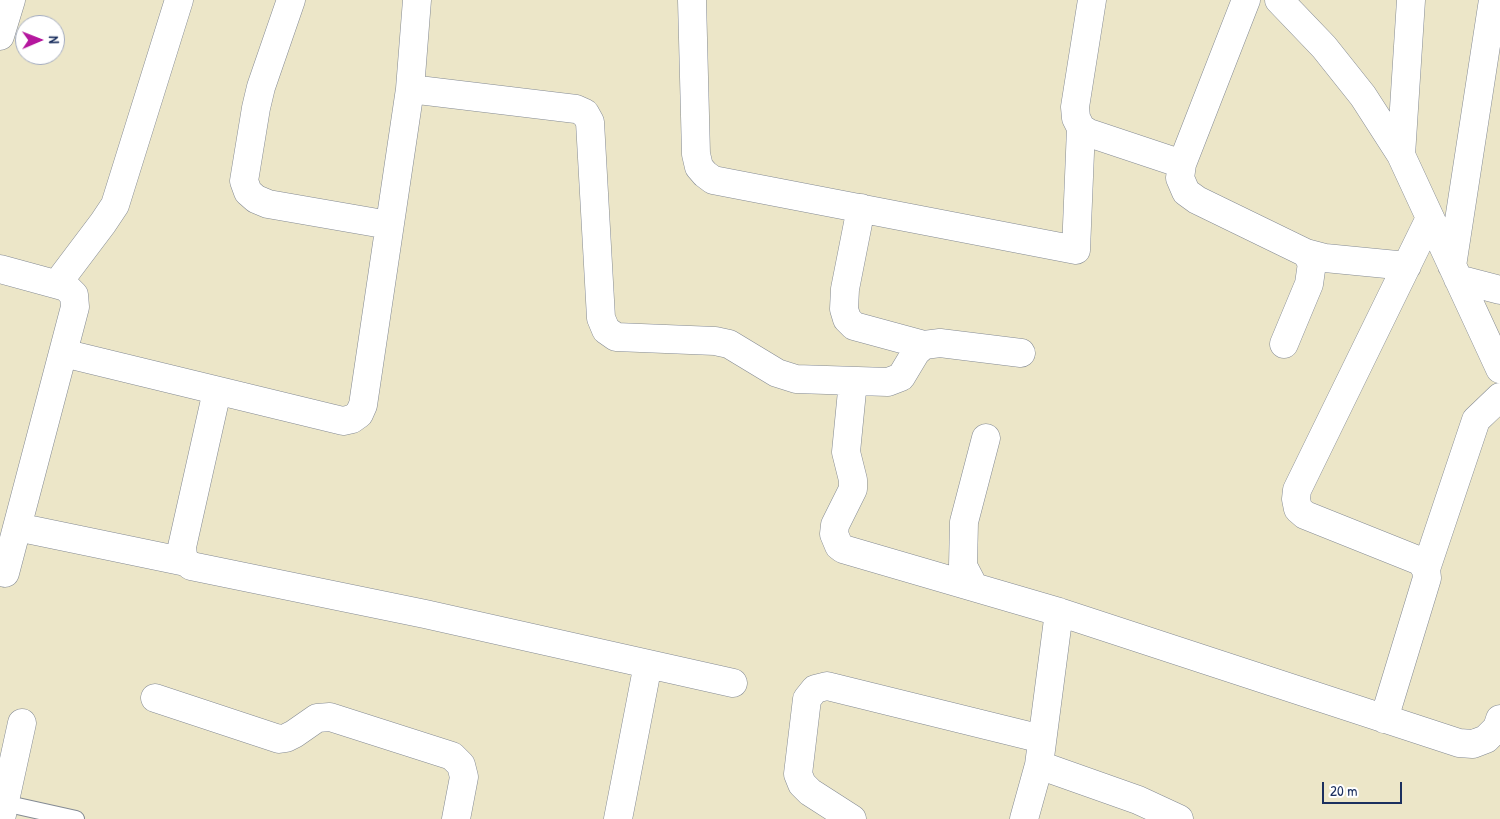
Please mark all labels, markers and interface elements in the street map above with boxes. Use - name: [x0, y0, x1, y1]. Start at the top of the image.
- north arrow: [15, 15, 65, 65]
- text: N: [45, 36, 64, 44]
- scale bar: [1325, 772, 1405, 804]
- text: 20 m: [1330, 780, 1357, 801]

